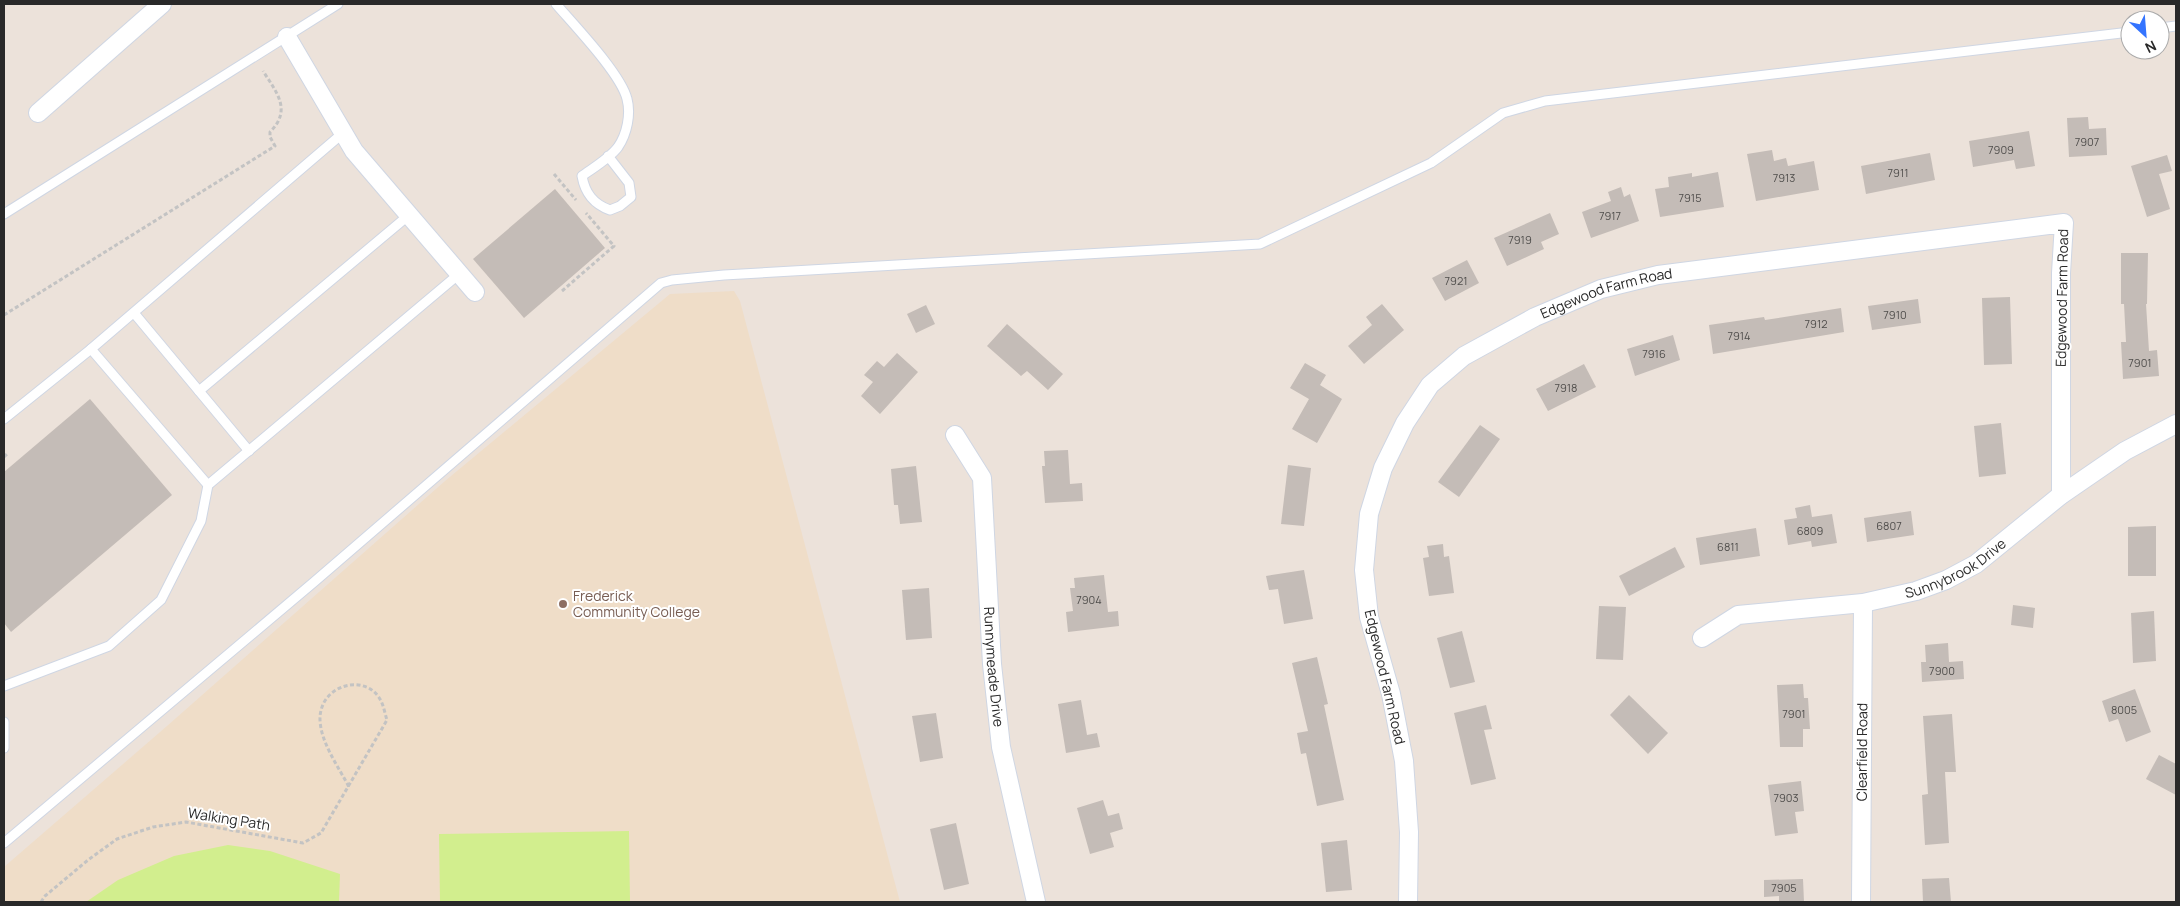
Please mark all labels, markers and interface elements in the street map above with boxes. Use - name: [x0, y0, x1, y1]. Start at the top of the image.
- north arrow: [2120, 10, 2170, 60]
- text: N: [2142, 36, 2160, 58]
- house number: 7907: [2075, 134, 2099, 149]
- house number: 7909: [1988, 142, 2014, 157]
- house number: 7911: [1888, 165, 1908, 180]
- house number: 7913: [1773, 170, 1795, 185]
- house number: 7915: [1679, 190, 1702, 205]
- house number: 7917: [1599, 208, 1621, 223]
- street label: Edgewood Farm Road: [2051, 229, 2072, 367]
- house number: 7919: [1508, 232, 1532, 247]
- street label: Edgewood Farm Road: [1537, 263, 1673, 323]
- house number: 7921: [1445, 273, 1467, 288]
- house number: 7910: [1883, 307, 1907, 322]
- house number: 7912: [1805, 316, 1827, 331]
- house number: 7914: [1727, 328, 1751, 343]
- house number: 7916: [1642, 346, 1666, 361]
- house number: 7901: [2128, 355, 2152, 370]
- house number: 7918: [1554, 380, 1578, 395]
- house number: 6807: [1876, 518, 1902, 533]
- house number: 6809: [1797, 523, 1824, 538]
- street label: Sunnybrook Drive: [1903, 534, 2010, 602]
- house number: 6811: [1717, 539, 1739, 554]
- place label: Frederick Community College: [573, 586, 700, 621]
- house number: 7904: [1076, 592, 1102, 607]
- marker: Frederick Community College: [557, 598, 569, 610]
- street label: Runnymeade Drive: [980, 606, 1009, 728]
- street label: Edgewood Farm Road: [1361, 607, 1410, 746]
- house number: 7900: [1929, 663, 1955, 678]
- house number: 8005: [2111, 702, 2137, 717]
- street label: Clearfield Road: [1852, 703, 1871, 801]
- house number: 7901: [1782, 706, 1806, 721]
- house number: 7903: [1773, 790, 1799, 805]
- street label: Walking Path: [187, 803, 272, 834]
- house number: 7905: [1771, 880, 1797, 895]

